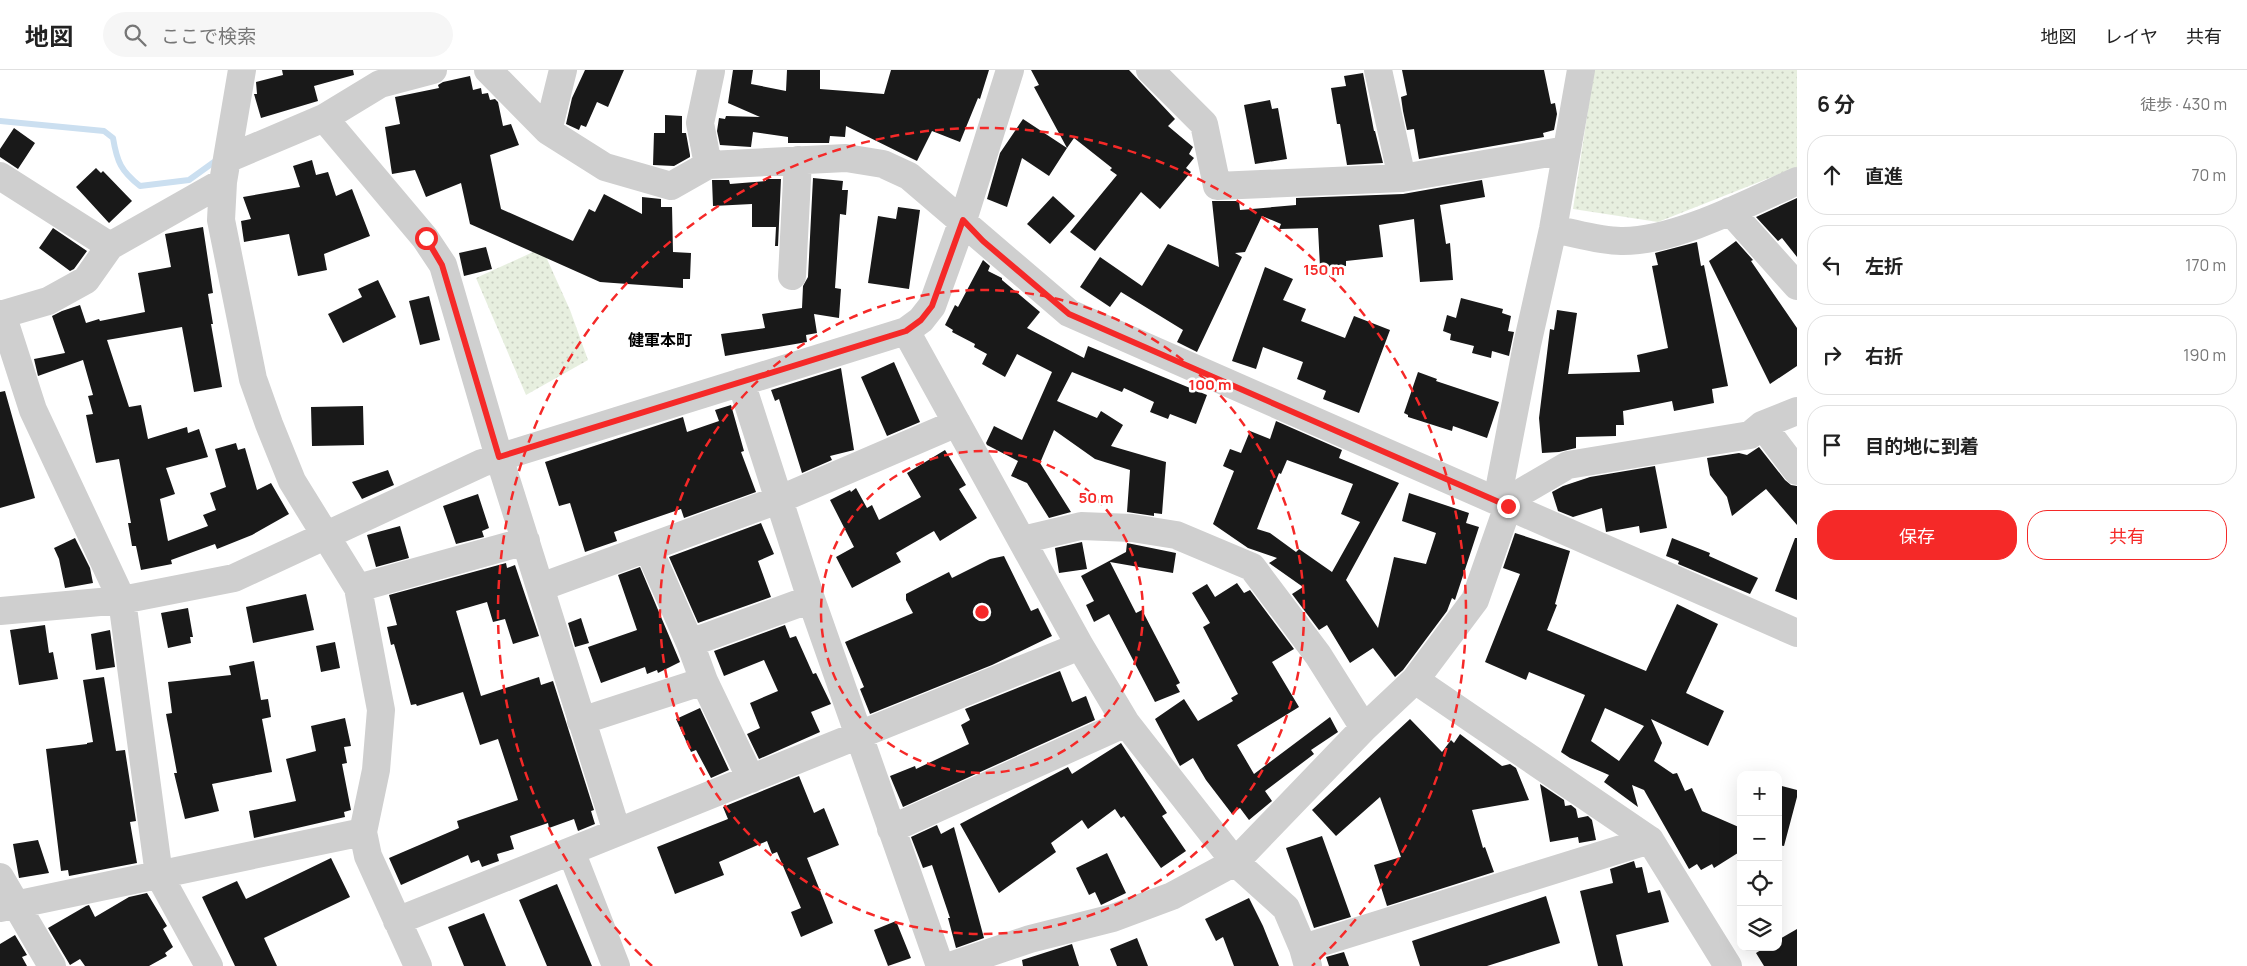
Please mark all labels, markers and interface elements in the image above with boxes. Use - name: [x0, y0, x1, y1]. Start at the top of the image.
- search box: [103, 12, 453, 57]
- text: 地図: [25, 19, 73, 52]
- icon: search: [121, 21, 149, 49]
- text: ここで検索: [161, 23, 256, 49]
- text: 地図: [2041, 24, 2077, 48]
- text: レイヤ: [2105, 24, 2158, 48]
- text: 共有: [2186, 24, 2222, 48]
- text: 6 分: [1817, 90, 1855, 118]
- text: 徒歩 · 430 m: [2140, 93, 2227, 115]
- icon: ahead: [1818, 161, 1846, 189]
- text: 直進: [1865, 163, 1903, 189]
- text: 70 m: [2191, 164, 2226, 186]
- route start: [415, 227, 438, 250]
- icon: left: [1818, 251, 1846, 279]
- text: 左折: [1865, 253, 1903, 279]
- text: 170 m: [2185, 254, 2226, 276]
- text: 150 m: [1303, 259, 1345, 280]
- district label: 健軍本町: [628, 329, 692, 351]
- icon: right: [1818, 341, 1846, 369]
- text: 右折: [1865, 343, 1903, 369]
- text: 190 m: [2183, 344, 2226, 366]
- text: 100 m: [1189, 374, 1231, 395]
- icon: arrive: [1818, 431, 1846, 459]
- text: 目的地に到着: [1865, 433, 1979, 459]
- text: 50 m: [1078, 487, 1114, 508]
- route end: [1497, 495, 1520, 518]
- button: 保存: [1817, 510, 2017, 560]
- button: 共有: [2027, 510, 2227, 560]
- centre of rings: [973, 603, 991, 621]
- map controls: [1737, 771, 1782, 951]
- button: +: [1737, 771, 1782, 816]
- button: −: [1737, 816, 1782, 861]
- button: locate: [1737, 861, 1782, 906]
- button: layers: [1737, 906, 1782, 951]

